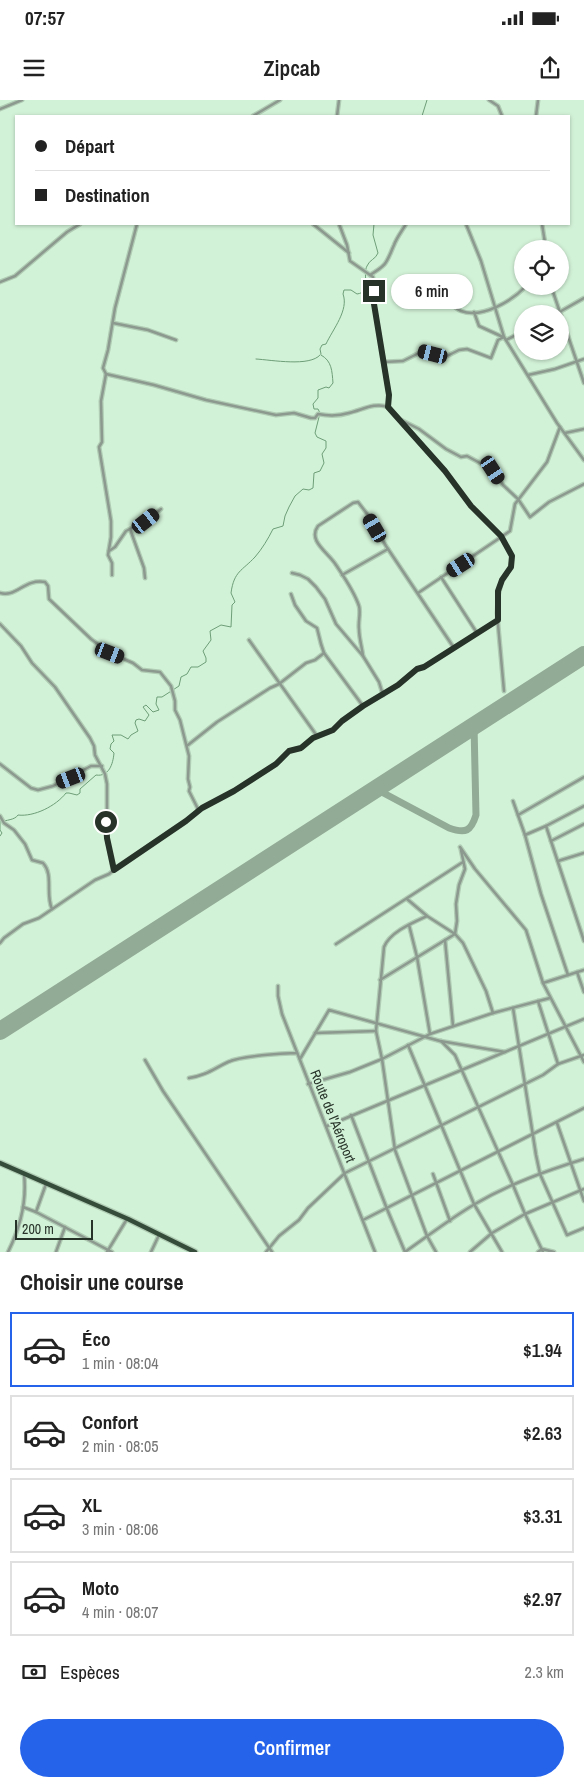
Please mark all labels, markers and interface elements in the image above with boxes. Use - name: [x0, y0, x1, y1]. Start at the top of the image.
- text: 07:57: [25, 5, 65, 31]
- text: Zipcab: [263, 53, 321, 83]
- icon: menu: [20, 54, 48, 82]
- icon: share: [536, 54, 564, 82]
- text: Départ: [65, 133, 114, 159]
- text: Destination: [65, 182, 150, 208]
- map controls: [514, 240, 569, 360]
- button: locate: [514, 240, 569, 295]
- callout: 6 min: [392, 274, 474, 308]
- route end: [363, 280, 385, 302]
- text: 6 min: [415, 280, 449, 302]
- button: layers: [514, 305, 569, 360]
- car: [416, 343, 449, 365]
- car: [478, 453, 507, 487]
- car: [129, 506, 162, 536]
- car: [361, 511, 388, 545]
- car: [444, 551, 477, 579]
- car: [93, 641, 126, 665]
- car: [54, 766, 87, 790]
- route start: [95, 811, 117, 833]
- street label: Route de l'Aéroport: [306, 1067, 360, 1165]
- scale bar: [15, 1217, 92, 1240]
- text: 200 m: [22, 1220, 54, 1238]
- text: Choisir une course: [20, 1267, 183, 1297]
- text: Éco: [82, 1326, 111, 1352]
- icon: car: [22, 1327, 67, 1372]
- text: $1.94: [523, 1337, 562, 1363]
- text: 1 min · 08:04: [82, 1352, 159, 1374]
- text: Confort: [82, 1409, 138, 1435]
- icon: car: [22, 1410, 67, 1455]
- text: $2.63: [523, 1420, 562, 1446]
- text: 2 min · 08:05: [82, 1435, 159, 1457]
- text: XL: [82, 1492, 102, 1518]
- icon: car: [22, 1493, 67, 1538]
- text: $3.31: [523, 1503, 562, 1529]
- text: 3 min · 08:06: [82, 1518, 159, 1540]
- text: Moto: [82, 1575, 119, 1601]
- icon: car: [22, 1576, 67, 1621]
- text: $2.97: [523, 1586, 562, 1612]
- text: 4 min · 08:07: [82, 1601, 159, 1623]
- icon: cash: [20, 1658, 48, 1686]
- text: Espèces: [60, 1659, 120, 1685]
- text: 2.3 km: [525, 1661, 564, 1683]
- button: Confirmer: [20, 1719, 564, 1777]

